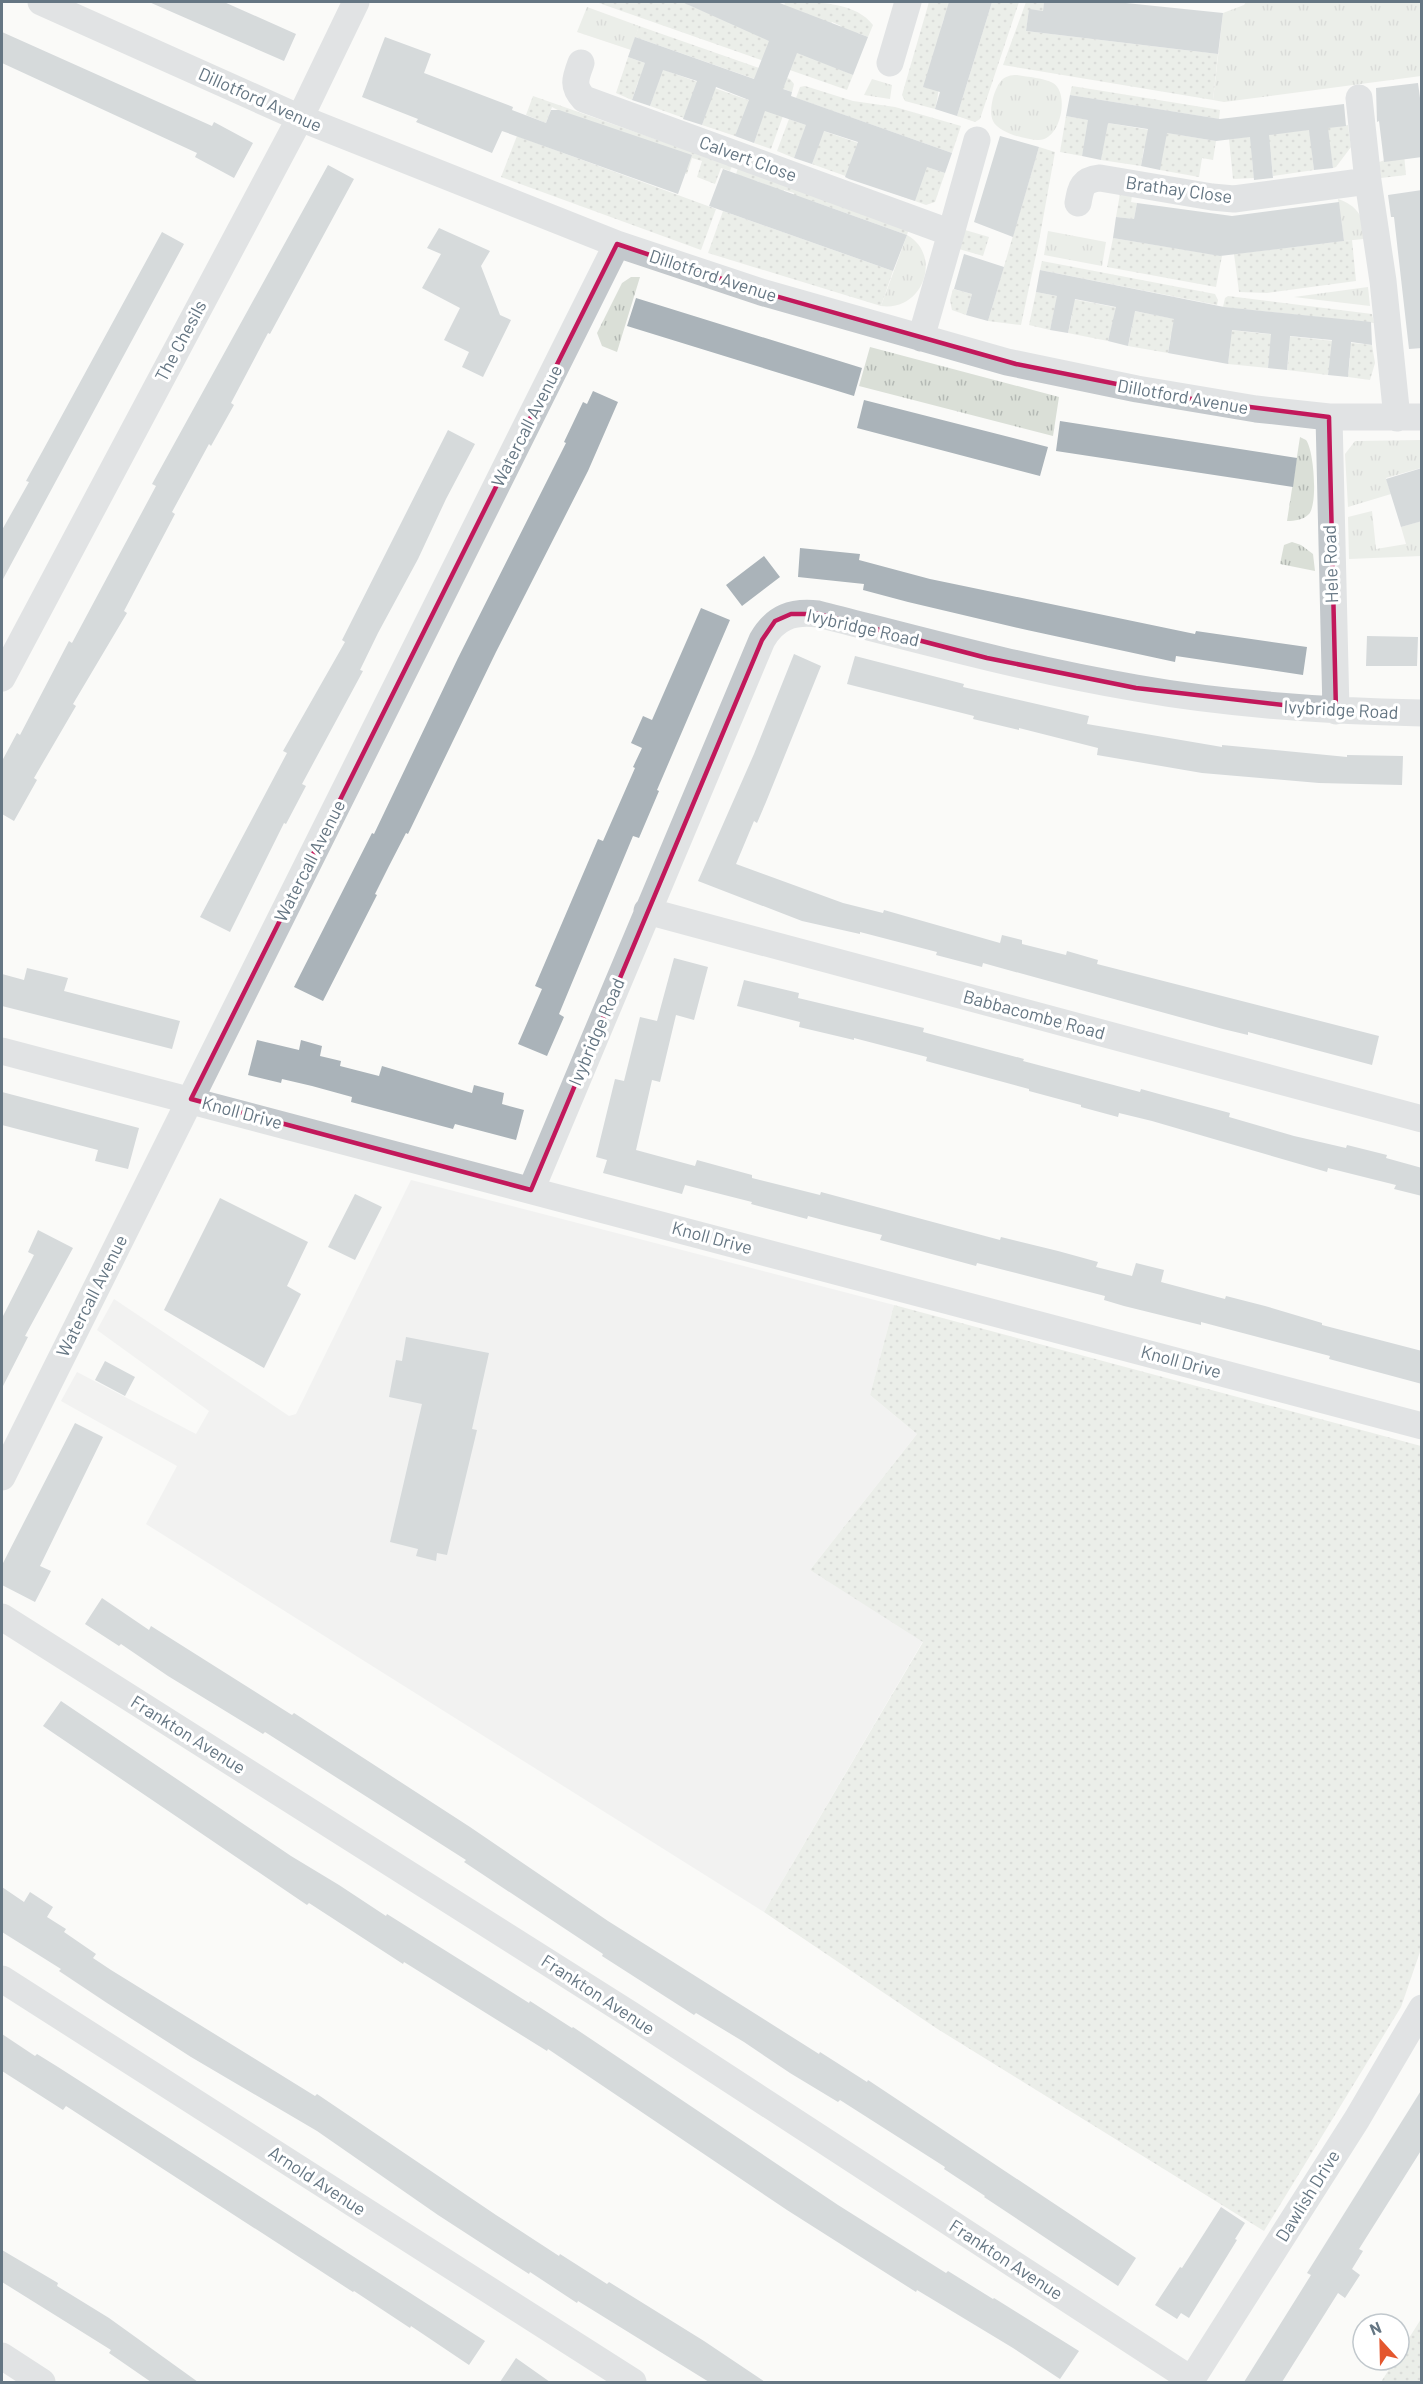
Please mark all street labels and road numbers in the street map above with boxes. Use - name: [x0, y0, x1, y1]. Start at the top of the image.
- street label: Dillotford Avenue: [195, 62, 326, 136]
- street label: Calvert Close: [697, 130, 800, 186]
- street label: Brathay Close: [1124, 171, 1234, 207]
- street label: Dillotford Avenue: [647, 244, 780, 306]
- street label: The Chesils: [150, 296, 211, 385]
- street label: Watercall Avenue: [486, 361, 566, 490]
- street label: Dillotford Avenue: [1116, 374, 1250, 418]
- street label: Hele Road: [1318, 524, 1342, 604]
- street label: Ivybridge Road: [805, 603, 922, 651]
- street label: Ivybridge Road: [1283, 695, 1399, 723]
- street label: Watercall Avenue: [269, 796, 349, 925]
- street label: Ivybridge Road: [563, 974, 629, 1089]
- street label: Babbacombe Road: [961, 985, 1108, 1044]
- street label: Knoll Drive: [200, 1091, 285, 1133]
- street label: Knoll Drive: [670, 1216, 755, 1258]
- street label: Watercall Avenue: [51, 1231, 131, 1360]
- street label: Knoll Drive: [1139, 1340, 1224, 1382]
- street label: Frankton Avenue: [127, 1690, 250, 1778]
- street label: Frankton Avenue: [538, 1949, 659, 2039]
- street label: Arnold Avenue: [265, 2141, 370, 2220]
- street label: Dawlish Drive: [1270, 2146, 1344, 2245]
- street label: Frankton Avenue: [946, 2214, 1067, 2304]

